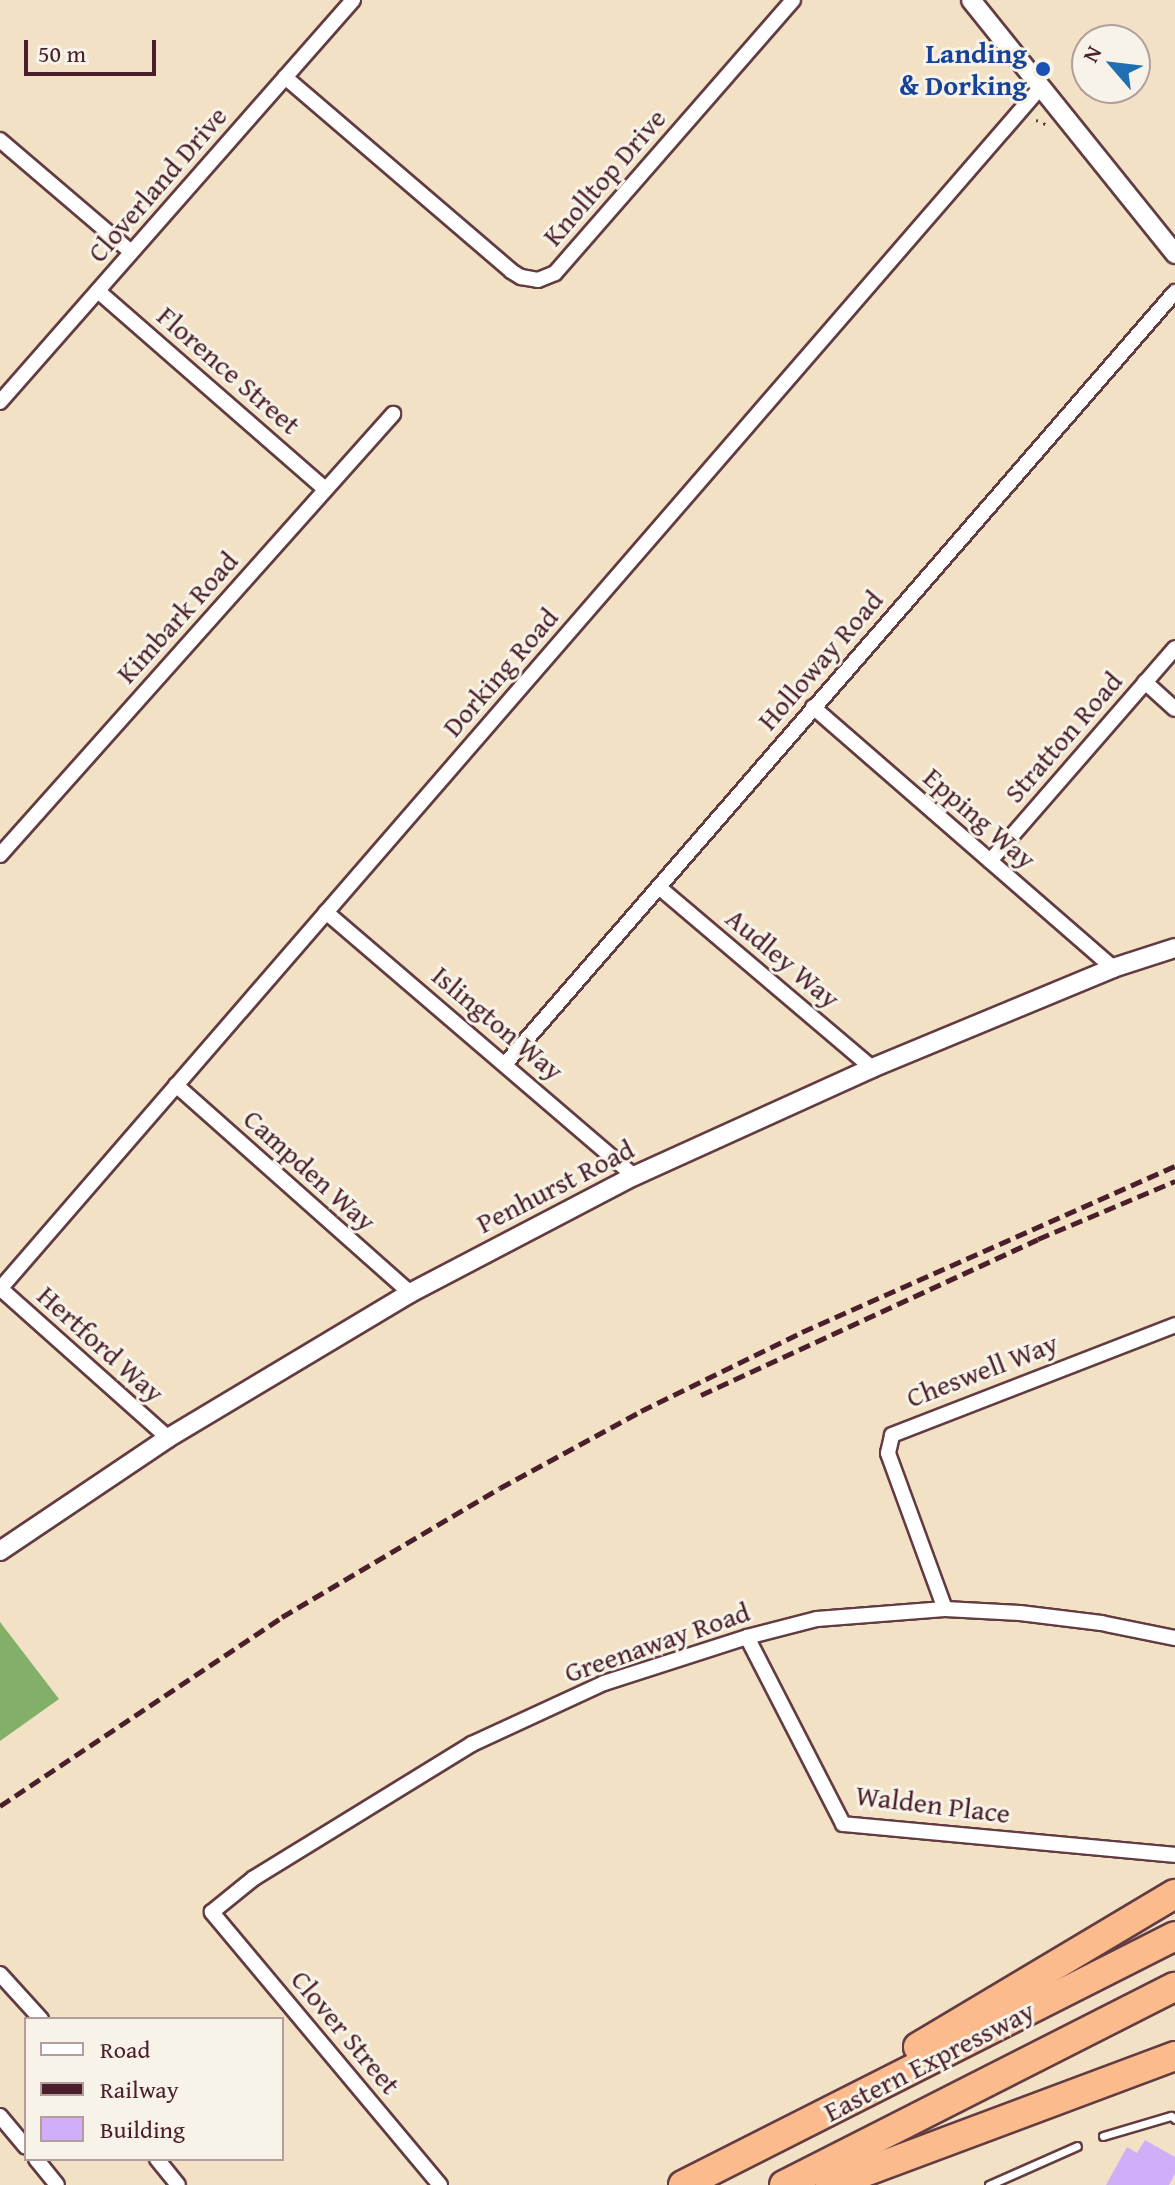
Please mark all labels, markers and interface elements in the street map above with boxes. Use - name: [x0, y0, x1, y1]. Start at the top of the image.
- scale bar: [28, 24, 160, 74]
- north arrow: [1071, 24, 1151, 104]
- text: 50 m: [38, 36, 86, 71]
- place label: Landing & Dorking: [899, 36, 1027, 102]
- text: N: [1074, 40, 1109, 68]
- marker: Landing & Dorking: [1034, 60, 1052, 78]
- street label: Cloverland Drive: [80, 99, 234, 269]
- street label: Knolltop Drive: [535, 102, 673, 252]
- street label: Florence Street: [151, 299, 307, 441]
- street label: Kimbark Road: [109, 544, 245, 690]
- street label: Holloway Road: [750, 583, 890, 737]
- street label: Dorking Road: [435, 601, 565, 743]
- street label: Stratton Road: [997, 665, 1129, 809]
- street label: Epping Way: [917, 760, 1043, 876]
- street label: Audley Way: [719, 901, 847, 1015]
- street label: Islington Way: [426, 958, 570, 1088]
- street label: Campden Way: [237, 1102, 383, 1238]
- street label: Penhurst Road: [471, 1132, 639, 1240]
- street label: Hertford Way: [31, 1278, 171, 1410]
- street label: Cheswell Way: [902, 1326, 1062, 1414]
- street label: Greenaway Road: [560, 1595, 754, 1689]
- street label: Walden Place: [854, 1778, 1012, 1830]
- street label: Clover Street: [284, 1963, 408, 2101]
- street label: Eastern Expressway: [818, 1993, 1040, 2129]
- legend: [24, 2017, 284, 2161]
- text: Road: [100, 2032, 150, 2067]
- text: Railway: [100, 2072, 179, 2107]
- text: Building: [100, 2112, 185, 2147]

